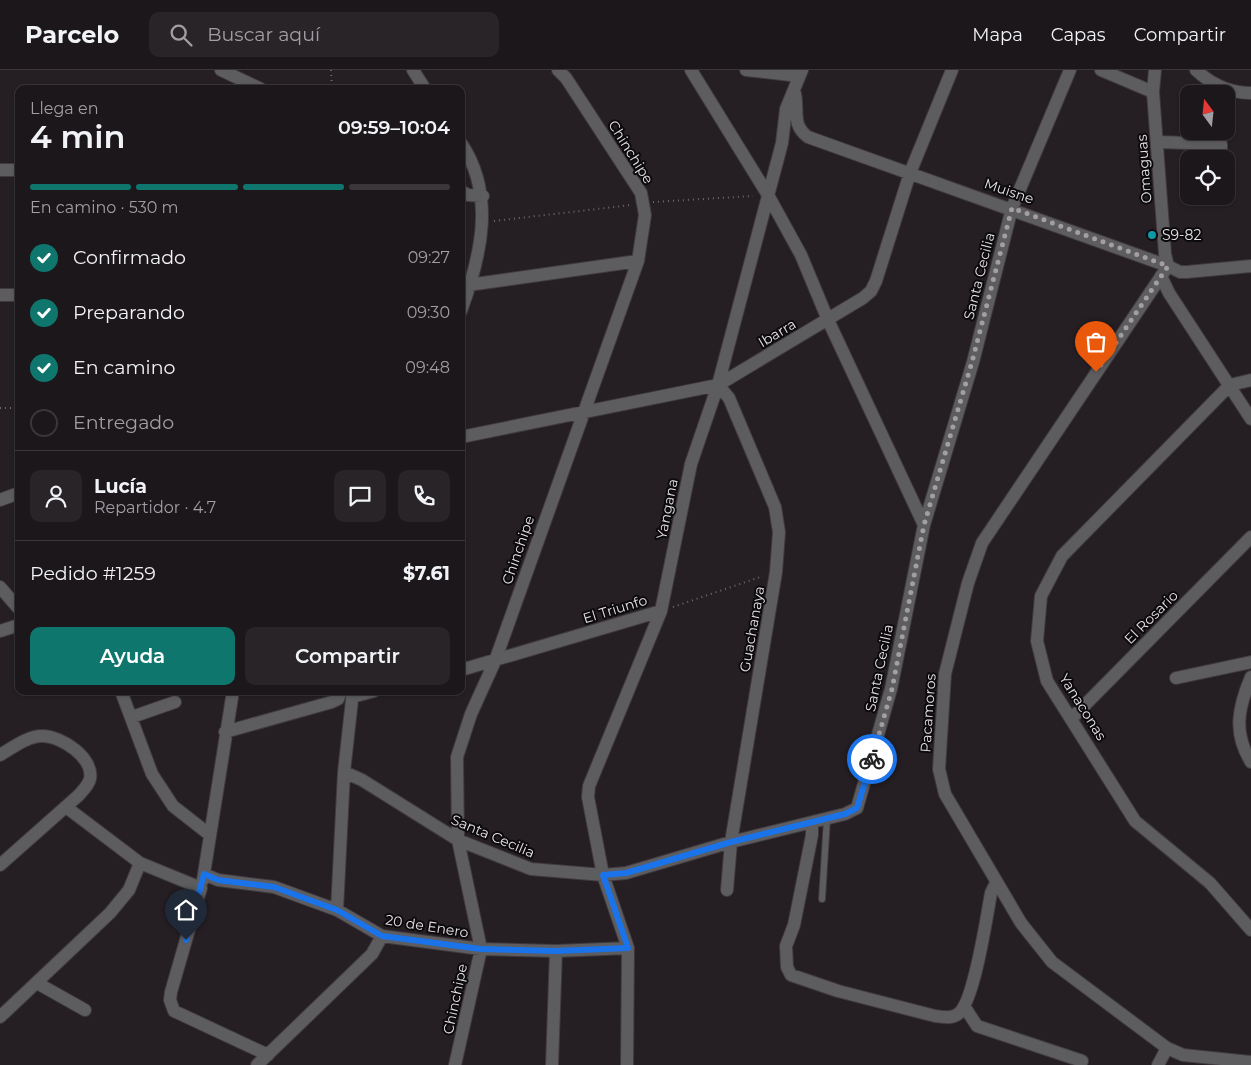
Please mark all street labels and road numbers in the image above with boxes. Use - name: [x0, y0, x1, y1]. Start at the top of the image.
- street label: Chinchipe: [604, 117, 658, 187]
- street label: Omaguas: [1133, 134, 1155, 204]
- street label: Muisne: [982, 174, 1036, 208]
- street label: Santa Cecilia: [959, 231, 999, 321]
- street label: Ibarra: [755, 315, 799, 351]
- street label: Yangana: [652, 477, 682, 541]
- street label: Chinchipe: [498, 513, 538, 587]
- street label: Guachanaya: [736, 585, 768, 673]
- street label: El Rosario: [1120, 586, 1182, 648]
- street label: El Triunfo: [581, 591, 649, 627]
- street label: Santa Cecilia: [861, 623, 897, 713]
- street label: Yanaconas: [1055, 670, 1111, 744]
- street label: Pacamoros: [916, 673, 940, 753]
- street label: Santa Cecilia: [448, 810, 538, 862]
- street label: 20 de Enero: [384, 911, 470, 941]
- street label: Chinchipe: [439, 962, 471, 1036]

